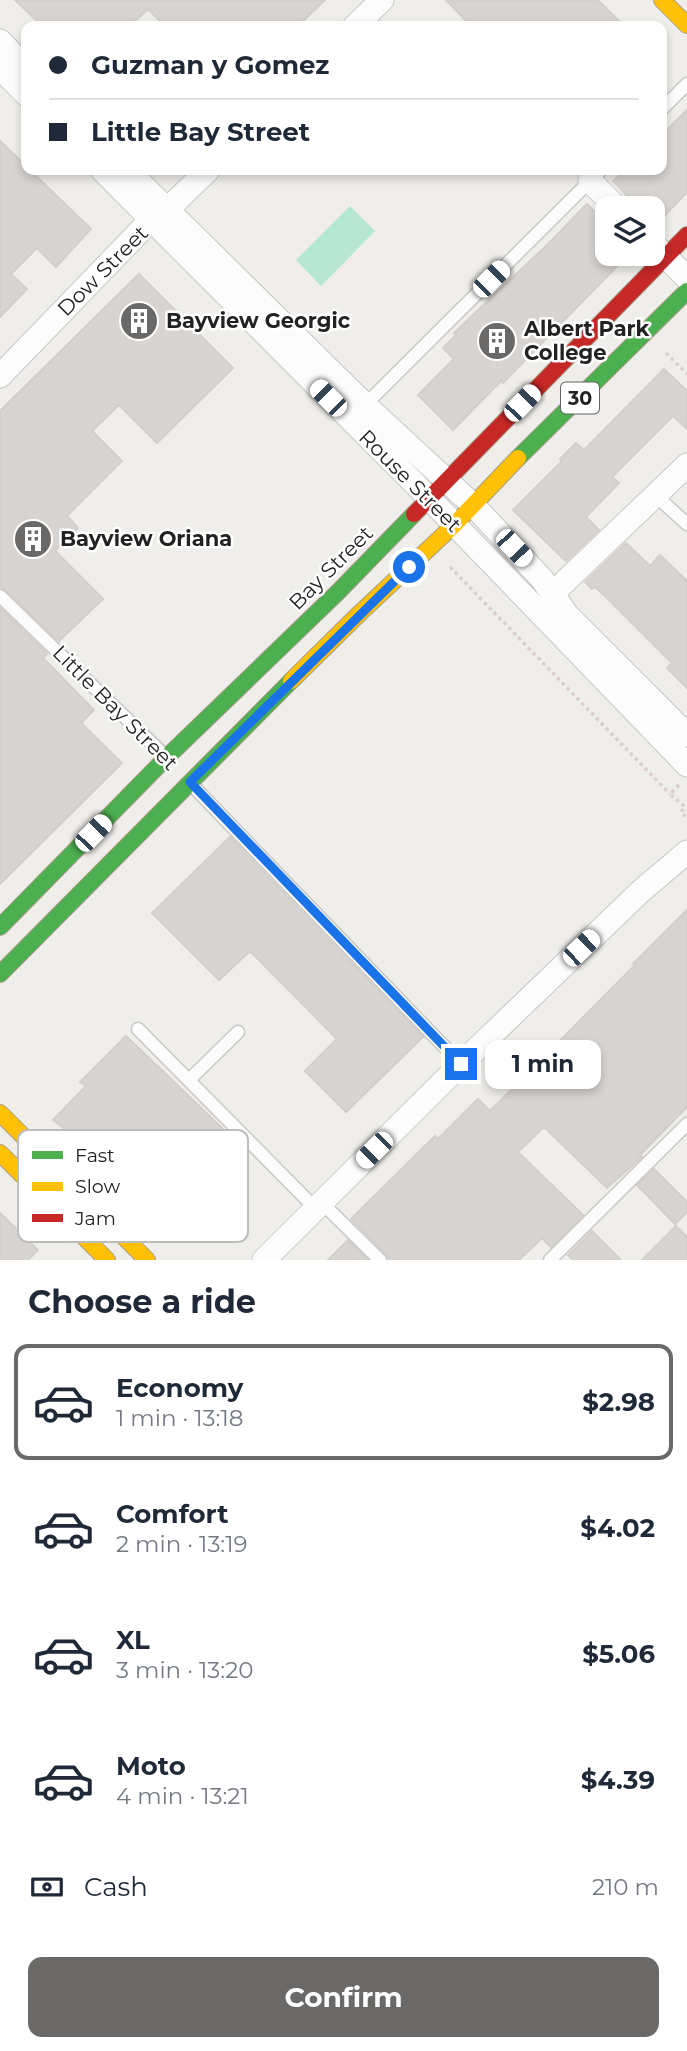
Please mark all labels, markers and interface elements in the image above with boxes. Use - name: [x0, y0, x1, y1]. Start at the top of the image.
- text: Guzman y Gomez: [91, 49, 329, 81]
- text: Little Bay Street: [91, 116, 310, 148]
- map controls: [595, 196, 665, 266]
- button: layers: [595, 196, 665, 266]
- street label: Dow Street: [52, 220, 153, 321]
- car: [469, 257, 514, 301]
- building icon: Bayview Georgic: [118, 300, 160, 342]
- place label: Bayview Georgic: [166, 308, 351, 333]
- place label: Albert Park College: [523, 316, 650, 365]
- building icon: Albert Park College: [476, 320, 518, 362]
- car: [306, 376, 351, 420]
- car: [500, 381, 545, 425]
- road number: 30: [561, 382, 599, 414]
- street label: Rouse Street: [354, 424, 467, 537]
- building icon: Bayview Oriana: [12, 518, 54, 560]
- street label: Bay Street: [284, 521, 378, 615]
- car: [492, 525, 537, 571]
- place label: Bayview Oriana: [60, 526, 232, 551]
- route start: [393, 551, 425, 583]
- street label: Little Bay Street: [48, 640, 183, 775]
- car: [71, 811, 116, 855]
- car: [559, 926, 604, 970]
- callout: 1 min: [486, 1040, 601, 1088]
- route end: [445, 1048, 477, 1080]
- text: 1 min: [512, 1050, 574, 1078]
- car: [352, 1128, 397, 1172]
- legend: [18, 1130, 248, 1242]
- text: Fast: [75, 1144, 115, 1167]
- text: Slow: [75, 1175, 120, 1198]
- text: Jam: [74, 1207, 116, 1230]
- text: Choose a ride: [28, 1282, 256, 1321]
- icon: car: [32, 1371, 95, 1434]
- text: Economy: [116, 1372, 243, 1404]
- text: $2.98: [582, 1386, 655, 1418]
- text: 1 min · 13:18: [116, 1404, 243, 1432]
- icon: car: [32, 1497, 95, 1560]
- text: Comfort: [116, 1498, 228, 1530]
- text: $4.02: [580, 1512, 655, 1544]
- text: 2 min · 13:19: [116, 1530, 248, 1558]
- icon: car: [32, 1623, 95, 1686]
- text: XL: [116, 1624, 150, 1656]
- text: $5.06: [582, 1638, 655, 1670]
- text: 3 min · 13:20: [116, 1656, 253, 1684]
- icon: car: [32, 1749, 95, 1812]
- text: Moto: [116, 1750, 186, 1782]
- text: $4.39: [581, 1764, 655, 1796]
- text: 4 min · 13:21: [116, 1782, 249, 1810]
- icon: cash: [28, 1868, 66, 1906]
- text: Cash: [84, 1871, 148, 1903]
- text: 210 m: [592, 1873, 659, 1901]
- button: Confirm: [28, 1957, 659, 2037]

